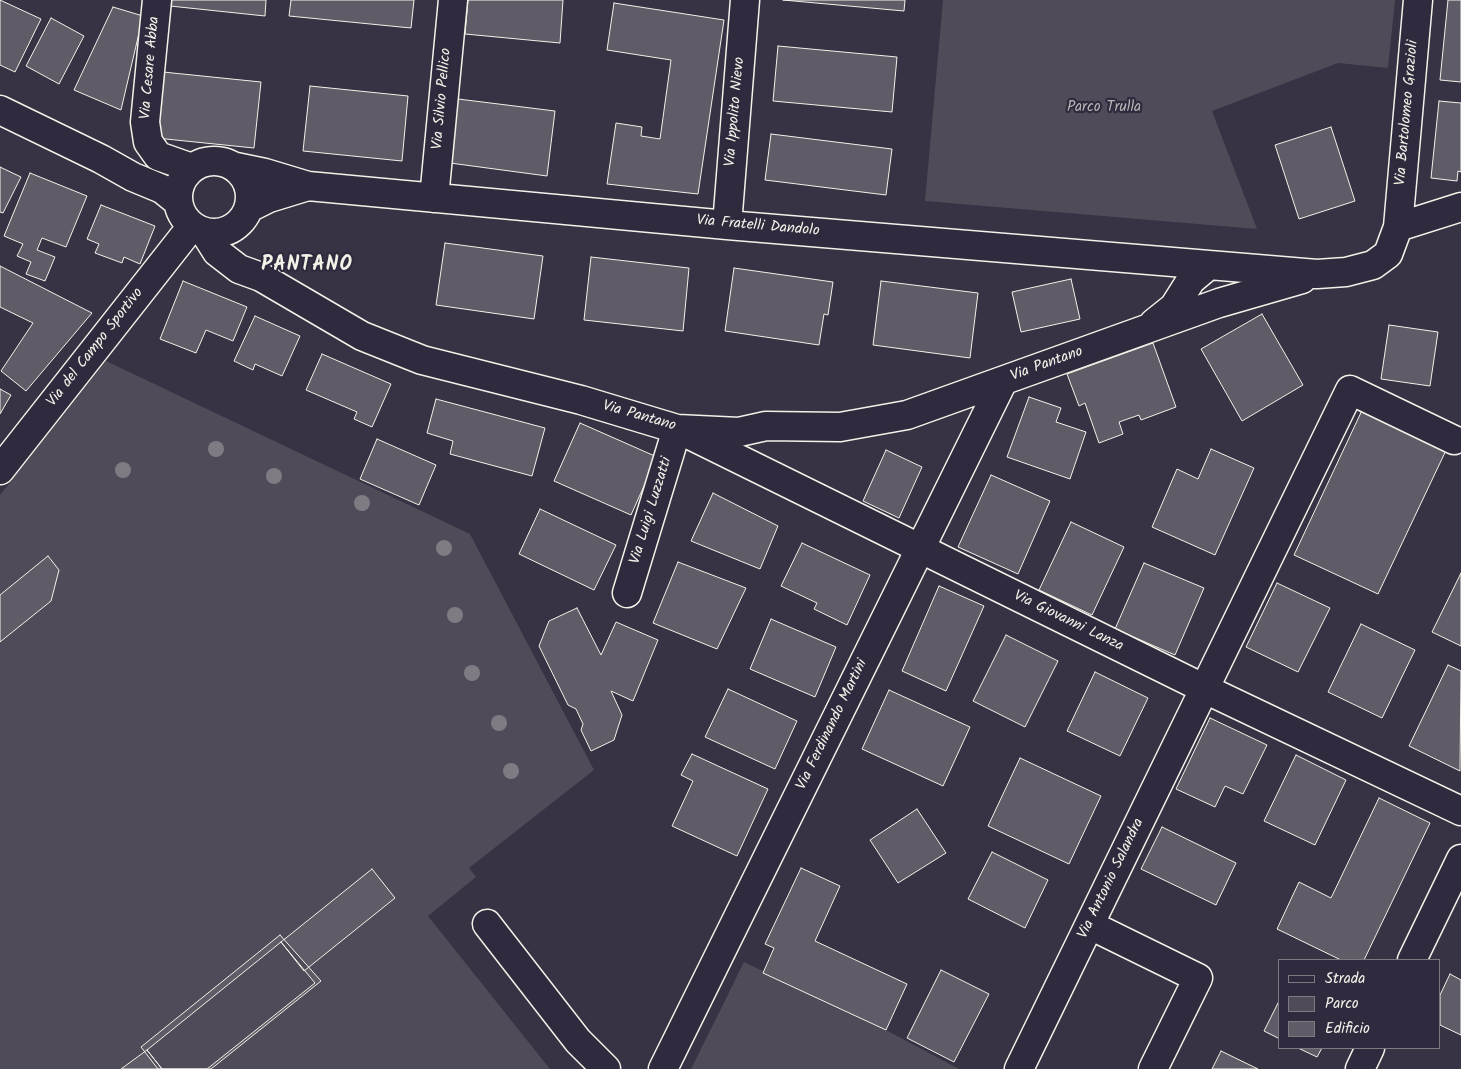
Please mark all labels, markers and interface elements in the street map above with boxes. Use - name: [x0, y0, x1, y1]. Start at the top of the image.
- street label: Via Cesare Abba: [138, 16, 164, 120]
- street label: Via Bartolomeo Grazioli: [1393, 39, 1423, 187]
- street label: Via Silvio Pellico: [430, 48, 456, 150]
- street label: Via Ippolito Nievo: [722, 57, 750, 167]
- park label: Parco Trulla: [1067, 99, 1141, 117]
- street label: Via Fratelli Dandolo: [696, 213, 820, 241]
- district label: PANTANO: [260, 255, 354, 279]
- street label: Via del Campo Sportivo: [44, 285, 148, 411]
- street label: Via Pantano: [1008, 344, 1086, 386]
- street label: Via Pantano: [600, 398, 678, 436]
- street label: Via Luigi Luzzatti: [627, 455, 677, 567]
- street label: Via Giovanni Lanza: [1010, 588, 1126, 656]
- street label: Via Ferdinando Martini: [793, 657, 873, 793]
- street label: Via Antonio Salandra: [1075, 816, 1149, 942]
- legend: [1278, 959, 1441, 1049]
- text: Strada: [1325, 967, 1365, 991]
- text: Parco: [1325, 992, 1359, 1016]
- text: Edificio: [1325, 1017, 1370, 1041]

